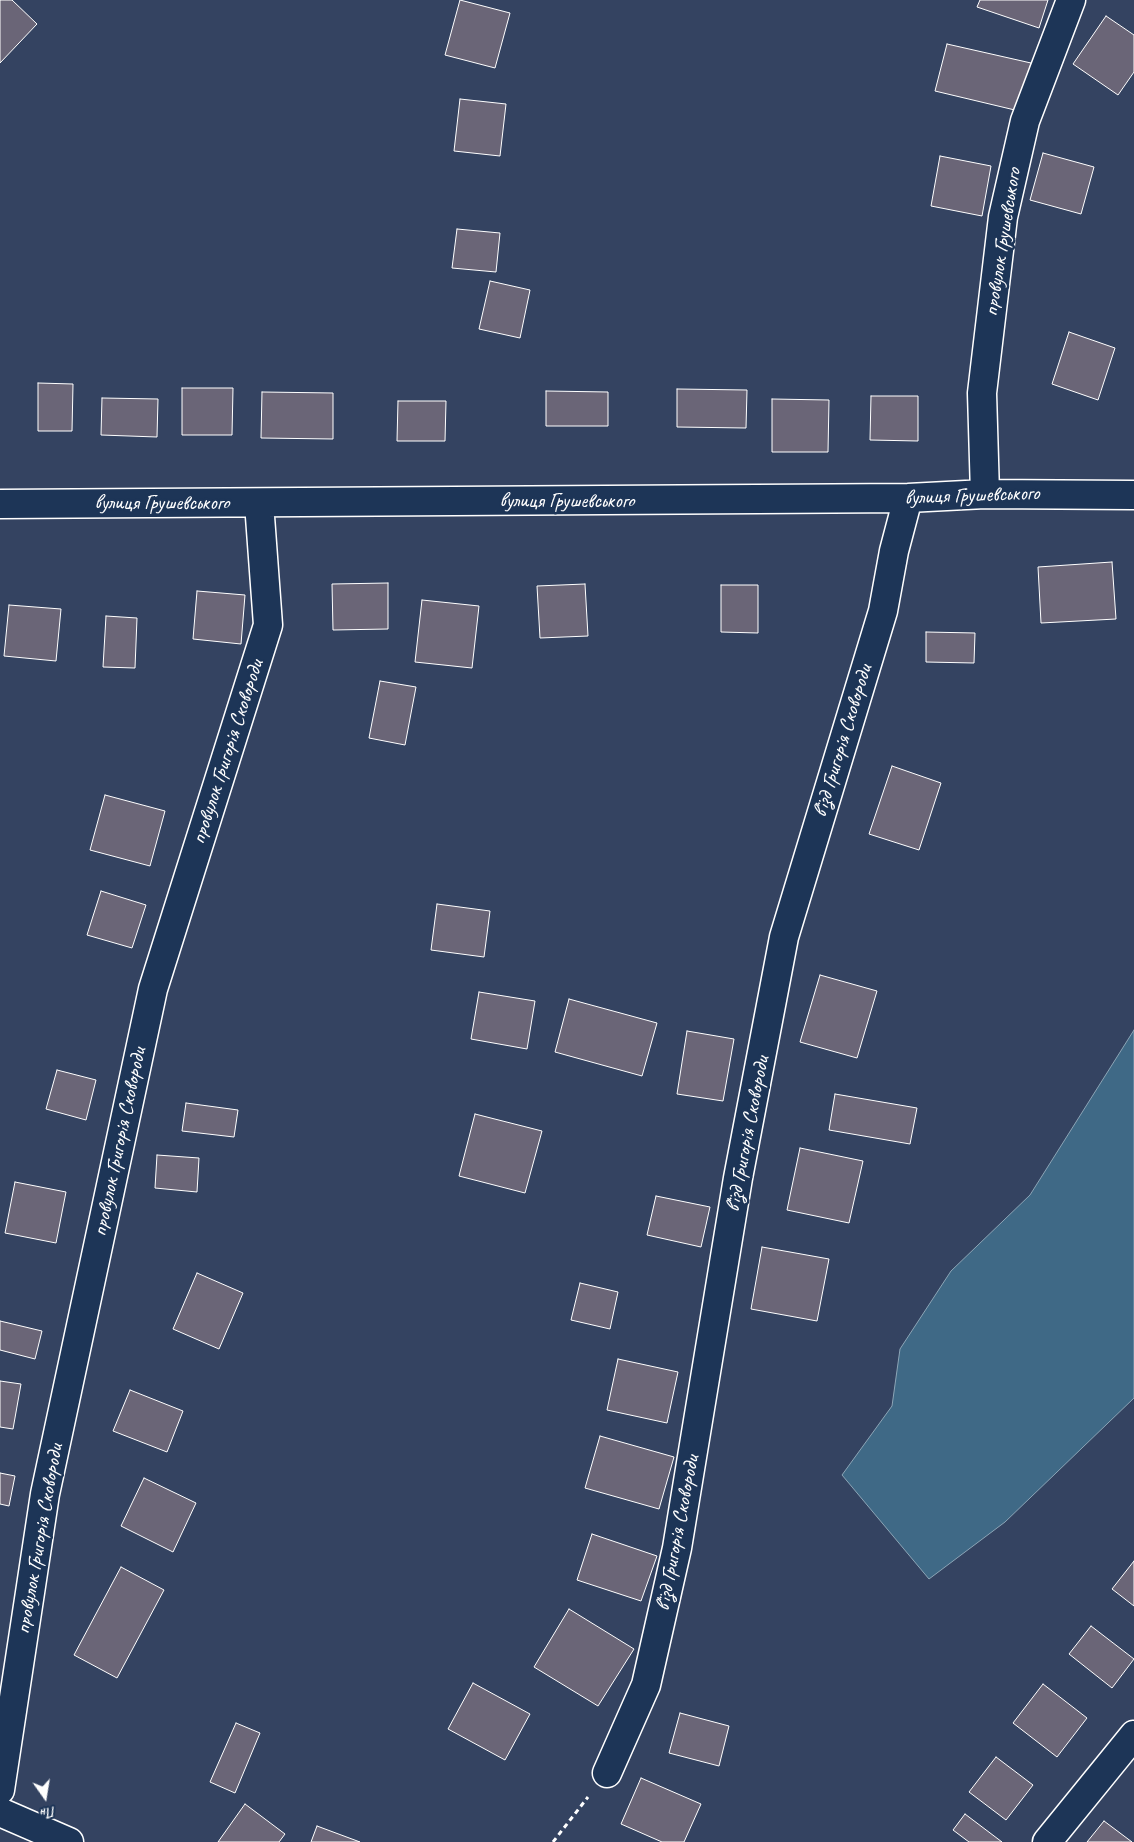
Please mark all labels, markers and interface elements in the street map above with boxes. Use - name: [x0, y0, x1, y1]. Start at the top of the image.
- street label: провулок Грушевського: [979, 166, 1027, 318]
- street label: вулиця Грушевського: [904, 481, 1040, 511]
- street label: вулиця Грушевського: [499, 488, 635, 514]
- street label: вулиця Грушевського: [94, 490, 230, 516]
- street label: провулок Григорія Сковороди: [186, 657, 270, 847]
- street label: в'їзд Григорія Сковороди: [808, 662, 878, 820]
- street label: провулок Григорія Сковороди: [88, 1045, 152, 1239]
- street label: в'їзд Григорія Сковороди: [721, 1054, 775, 1214]
- street label: провулок Григорія Сковороди: [11, 1442, 69, 1636]
- street label: в'їзд Григорія Сковороди: [651, 1453, 705, 1613]
- north arrow: [20, 1772, 70, 1822]
- text: Пн: [39, 1802, 58, 1822]

